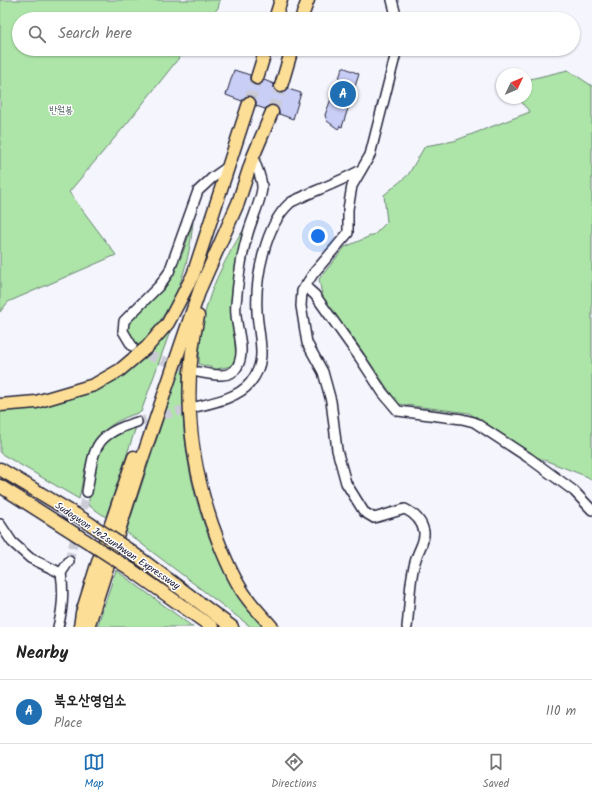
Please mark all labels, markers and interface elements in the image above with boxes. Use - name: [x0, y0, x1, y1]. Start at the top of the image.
- search box: [12, 12, 580, 56]
- text: Search here: [58, 22, 132, 46]
- icon: search: [26, 23, 48, 45]
- north arrow: [496, 68, 532, 104]
- pin: A: [330, 79, 356, 109]
- park label: 반월봉: [49, 102, 73, 118]
- your location: [308, 226, 328, 246]
- street label: Sudogwon Je2sunhwan Expressway: [52, 498, 183, 594]
- text: Nearby: [16, 640, 68, 667]
- text: 북오산영업소: [54, 689, 126, 713]
- text: A: [25, 701, 33, 722]
- text: 110 m: [546, 701, 576, 722]
- text: Place: [54, 713, 82, 734]
- tab: Map: [83, 751, 105, 793]
- tab: Directions: [271, 751, 317, 793]
- tab: Saved: [483, 751, 509, 793]

